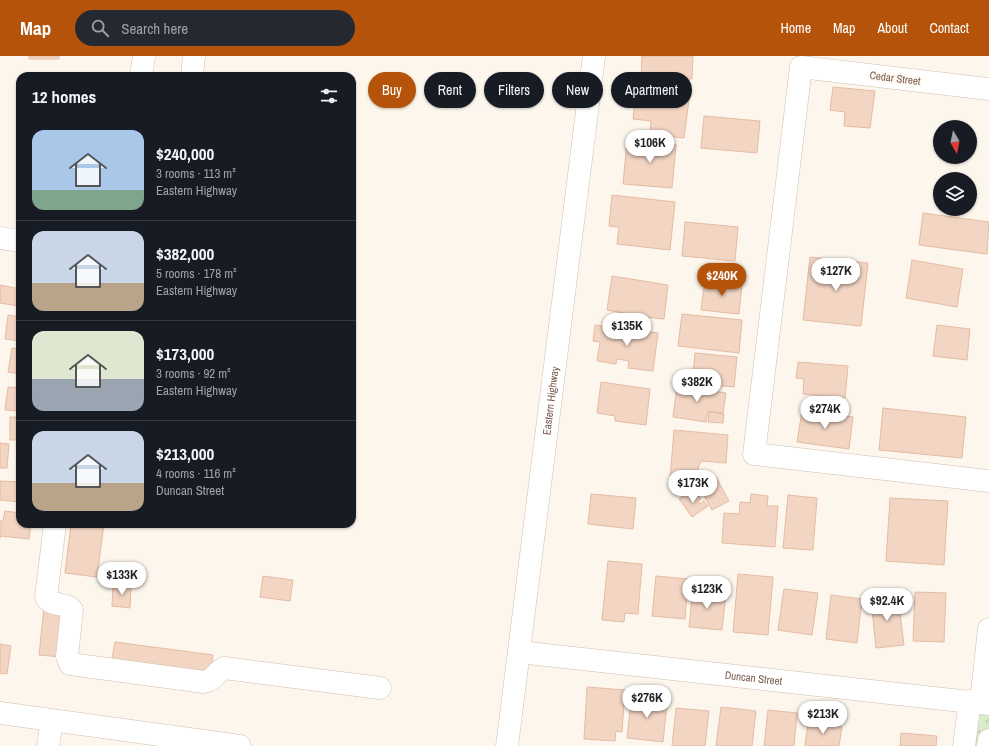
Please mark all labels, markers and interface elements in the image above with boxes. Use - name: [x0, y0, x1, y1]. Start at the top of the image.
- search box: [75, 10, 355, 46]
- text: Map: [20, 15, 51, 41]
- icon: search: [89, 17, 111, 39]
- text: Search here: [121, 18, 188, 39]
- text: Home: [780, 19, 811, 37]
- text: Map: [833, 19, 855, 37]
- text: About: [877, 19, 907, 37]
- text: Contact: [929, 19, 969, 37]
- street label: Cedar Street: [869, 68, 922, 88]
- chip: Buy: [368, 72, 416, 108]
- chip: Rent: [424, 72, 476, 108]
- chip: Filters: [484, 72, 544, 108]
- chip: New: [552, 72, 603, 108]
- chip: Apartment: [611, 72, 692, 108]
- text: 12 homes: [32, 85, 96, 108]
- icon: filters: [318, 85, 340, 107]
- north arrow: [933, 120, 977, 164]
- map controls: [933, 120, 977, 216]
- pin: $106K: [622, 130, 678, 164]
- text: $106K: [634, 134, 666, 151]
- text: $240,000: [156, 142, 214, 165]
- icon: home: [64, 146, 112, 194]
- text: 3 rooms · 113 m²: [156, 165, 236, 182]
- button: layers: [933, 172, 977, 216]
- text: Eastern Highway: [156, 182, 237, 199]
- text: $382,000: [156, 242, 214, 265]
- icon: home: [64, 247, 112, 295]
- pin: $127K: [808, 258, 864, 292]
- text: $127K: [820, 262, 852, 279]
- pin: $240K: [694, 263, 750, 297]
- text: 5 rooms · 178 m²: [156, 265, 237, 282]
- text: $240K: [706, 267, 738, 284]
- text: Eastern Highway: [156, 282, 237, 299]
- pin: $135K: [599, 313, 655, 347]
- text: $135K: [611, 317, 643, 334]
- text: $173,000: [156, 342, 214, 365]
- icon: home: [64, 347, 112, 395]
- text: 3 rooms · 92 m²: [156, 365, 231, 382]
- street label: Eastern Highway: [539, 365, 562, 436]
- pin: $382K: [669, 369, 725, 403]
- text: $382K: [681, 373, 713, 390]
- text: Eastern Highway: [156, 382, 237, 399]
- pin: $274K: [797, 396, 853, 430]
- text: $274K: [809, 400, 841, 417]
- text: $213,000: [156, 442, 214, 465]
- icon: home: [64, 447, 112, 495]
- text: 4 rooms · 116 m²: [156, 465, 236, 482]
- pin: $173K: [665, 470, 721, 504]
- text: $173K: [677, 474, 709, 491]
- text: Duncan Street: [156, 482, 224, 499]
- pin: $133K: [94, 562, 150, 596]
- text: $133K: [106, 566, 138, 583]
- pin: $123K: [679, 576, 735, 610]
- text: $123K: [691, 580, 723, 597]
- pin: $92.4K: [854, 588, 920, 622]
- text: $92.4K: [870, 592, 904, 609]
- street label: Duncan Street: [724, 668, 784, 688]
- pin: $276K: [619, 685, 675, 719]
- text: $276K: [631, 689, 663, 706]
- pin: $213K: [795, 701, 851, 735]
- text: $213K: [807, 705, 839, 722]

